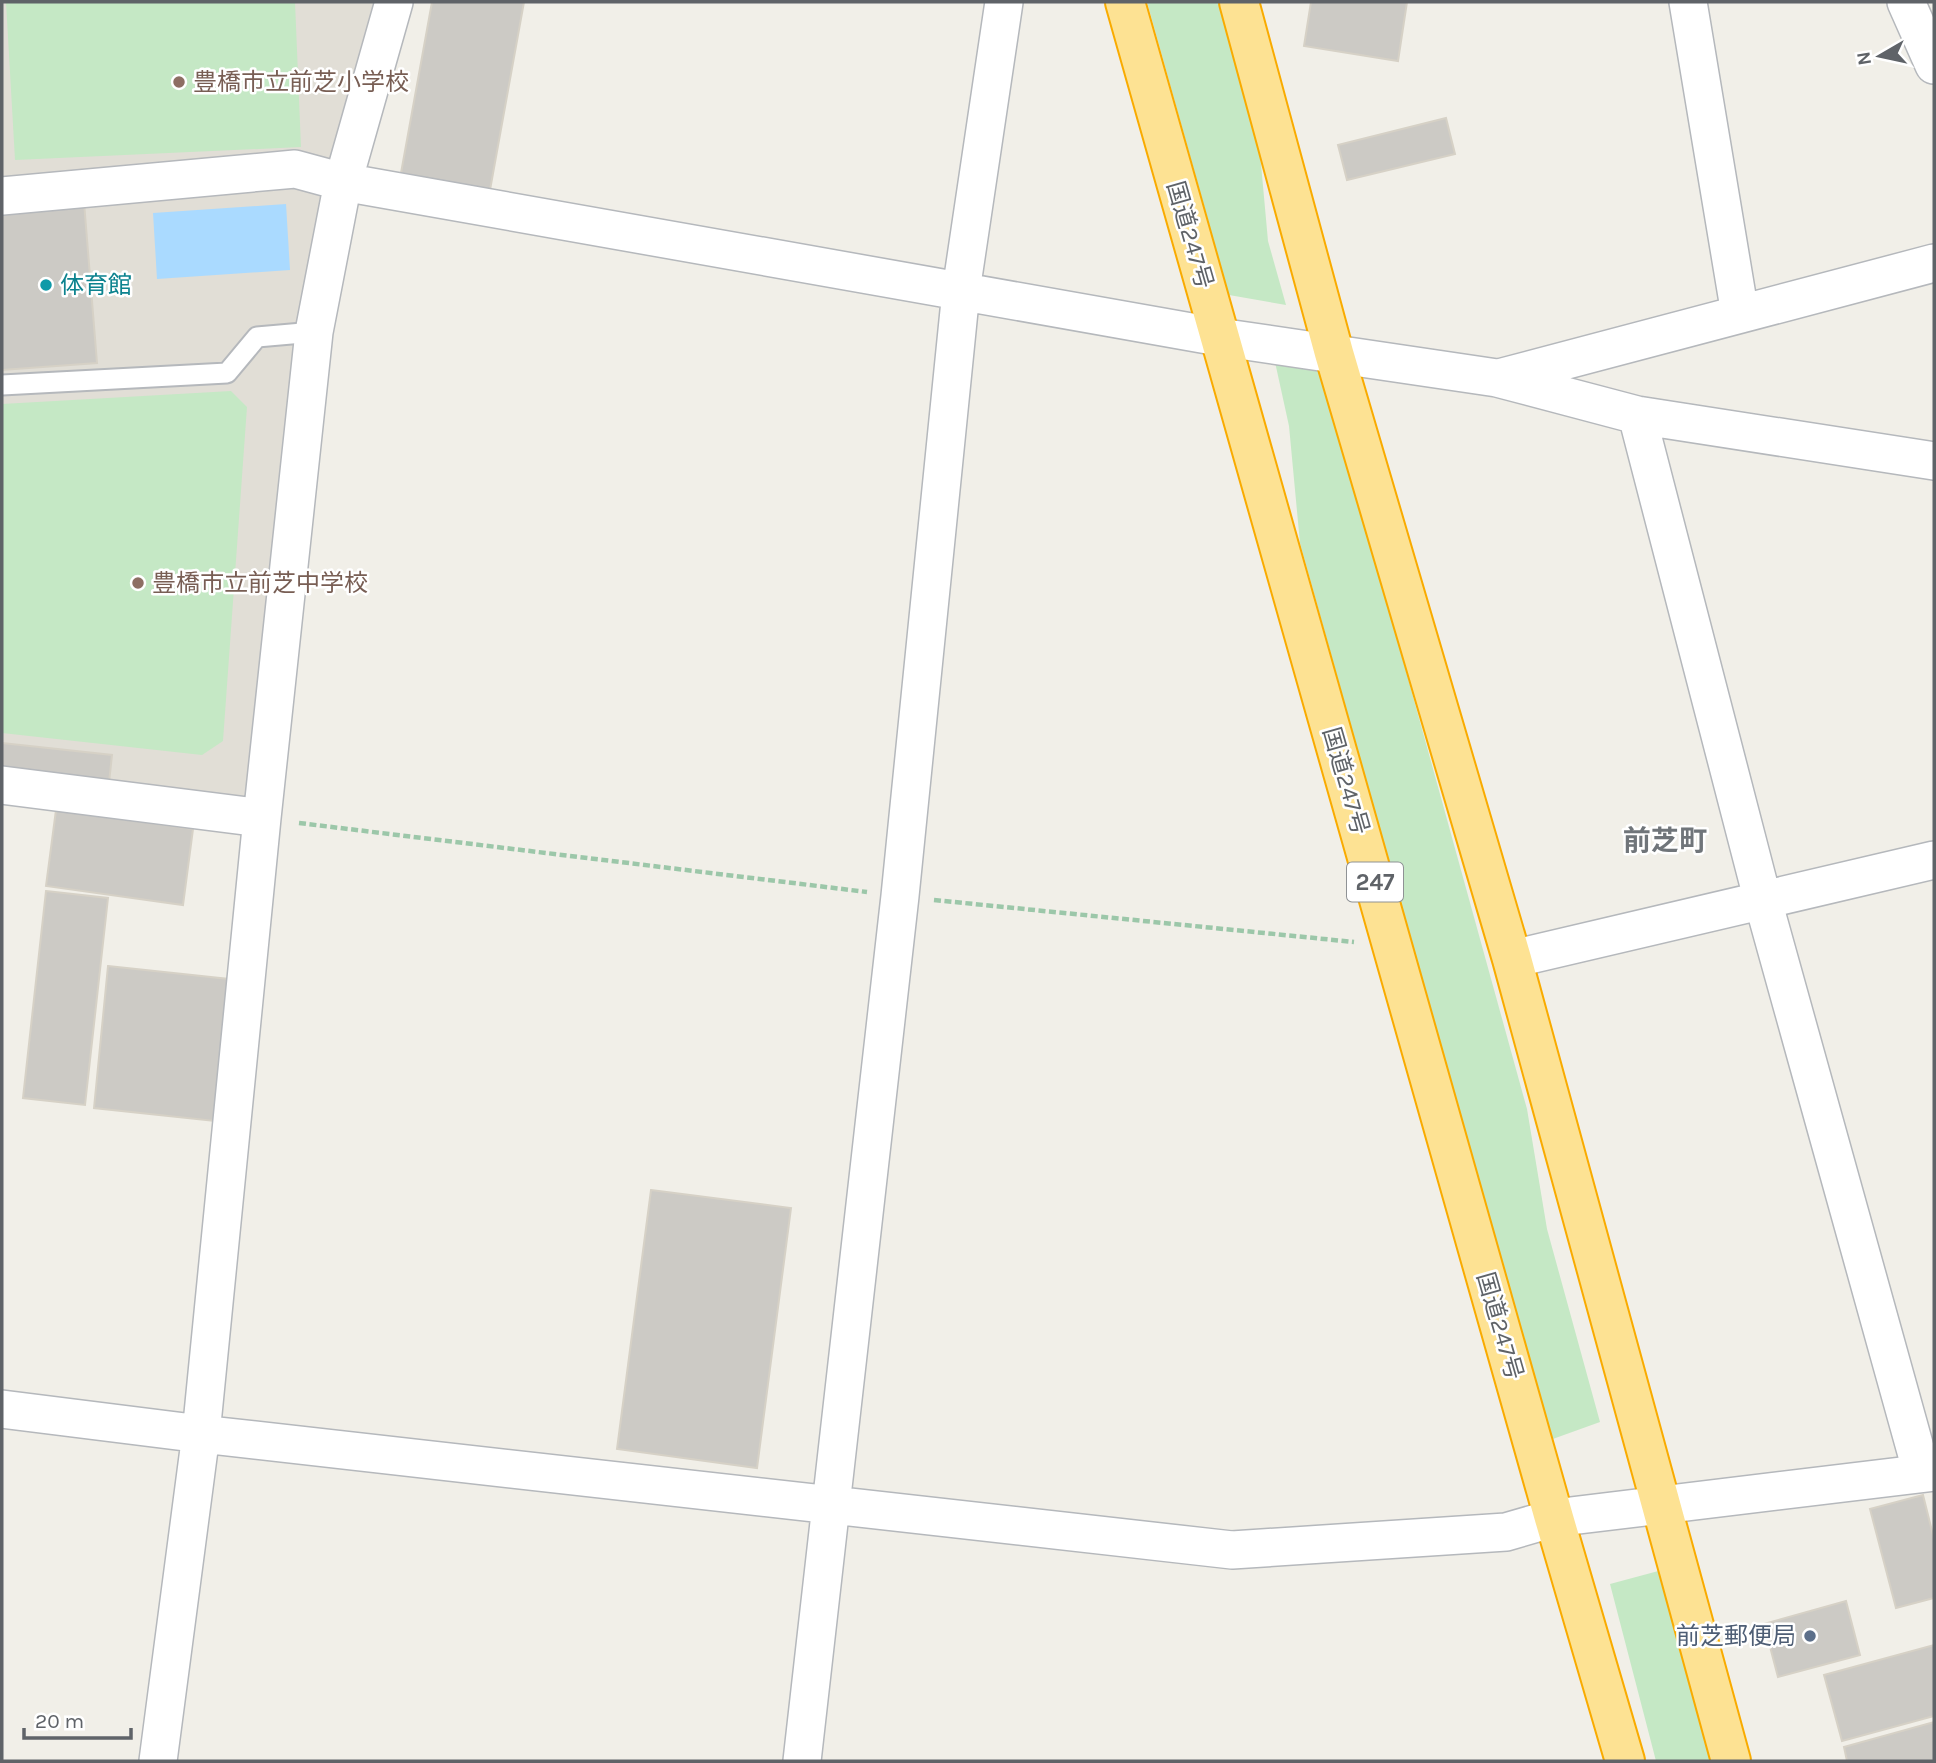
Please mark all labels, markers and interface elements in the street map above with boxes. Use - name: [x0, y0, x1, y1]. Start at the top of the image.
- north arrow: [1845, 21, 1915, 91]
- text: N: [1852, 50, 1876, 67]
- place label: 豊橋市立前芝小学校: [193, 68, 409, 96]
- marker: 豊橋市立前芝小学校: [171, 74, 187, 90]
- street label: 国道247号: [1161, 178, 1219, 292]
- place label: 体育館: [60, 271, 132, 299]
- marker: 体育館: [38, 277, 54, 293]
- place label: 豊橋市立前芝中学校: [152, 569, 368, 597]
- marker: 豊橋市立前芝中学校: [130, 575, 146, 591]
- street label: 国道247号: [1317, 724, 1375, 838]
- district label: 前芝町: [1623, 824, 1707, 857]
- road number: 247: [1347, 862, 1403, 902]
- street label: 国道247号: [1471, 1269, 1529, 1383]
- place label: 前芝郵便局: [1676, 1622, 1796, 1650]
- marker: 前芝郵便局: [1802, 1628, 1818, 1644]
- scale bar: [24, 1696, 131, 1740]
- text: 20 m: [35, 1709, 84, 1733]

